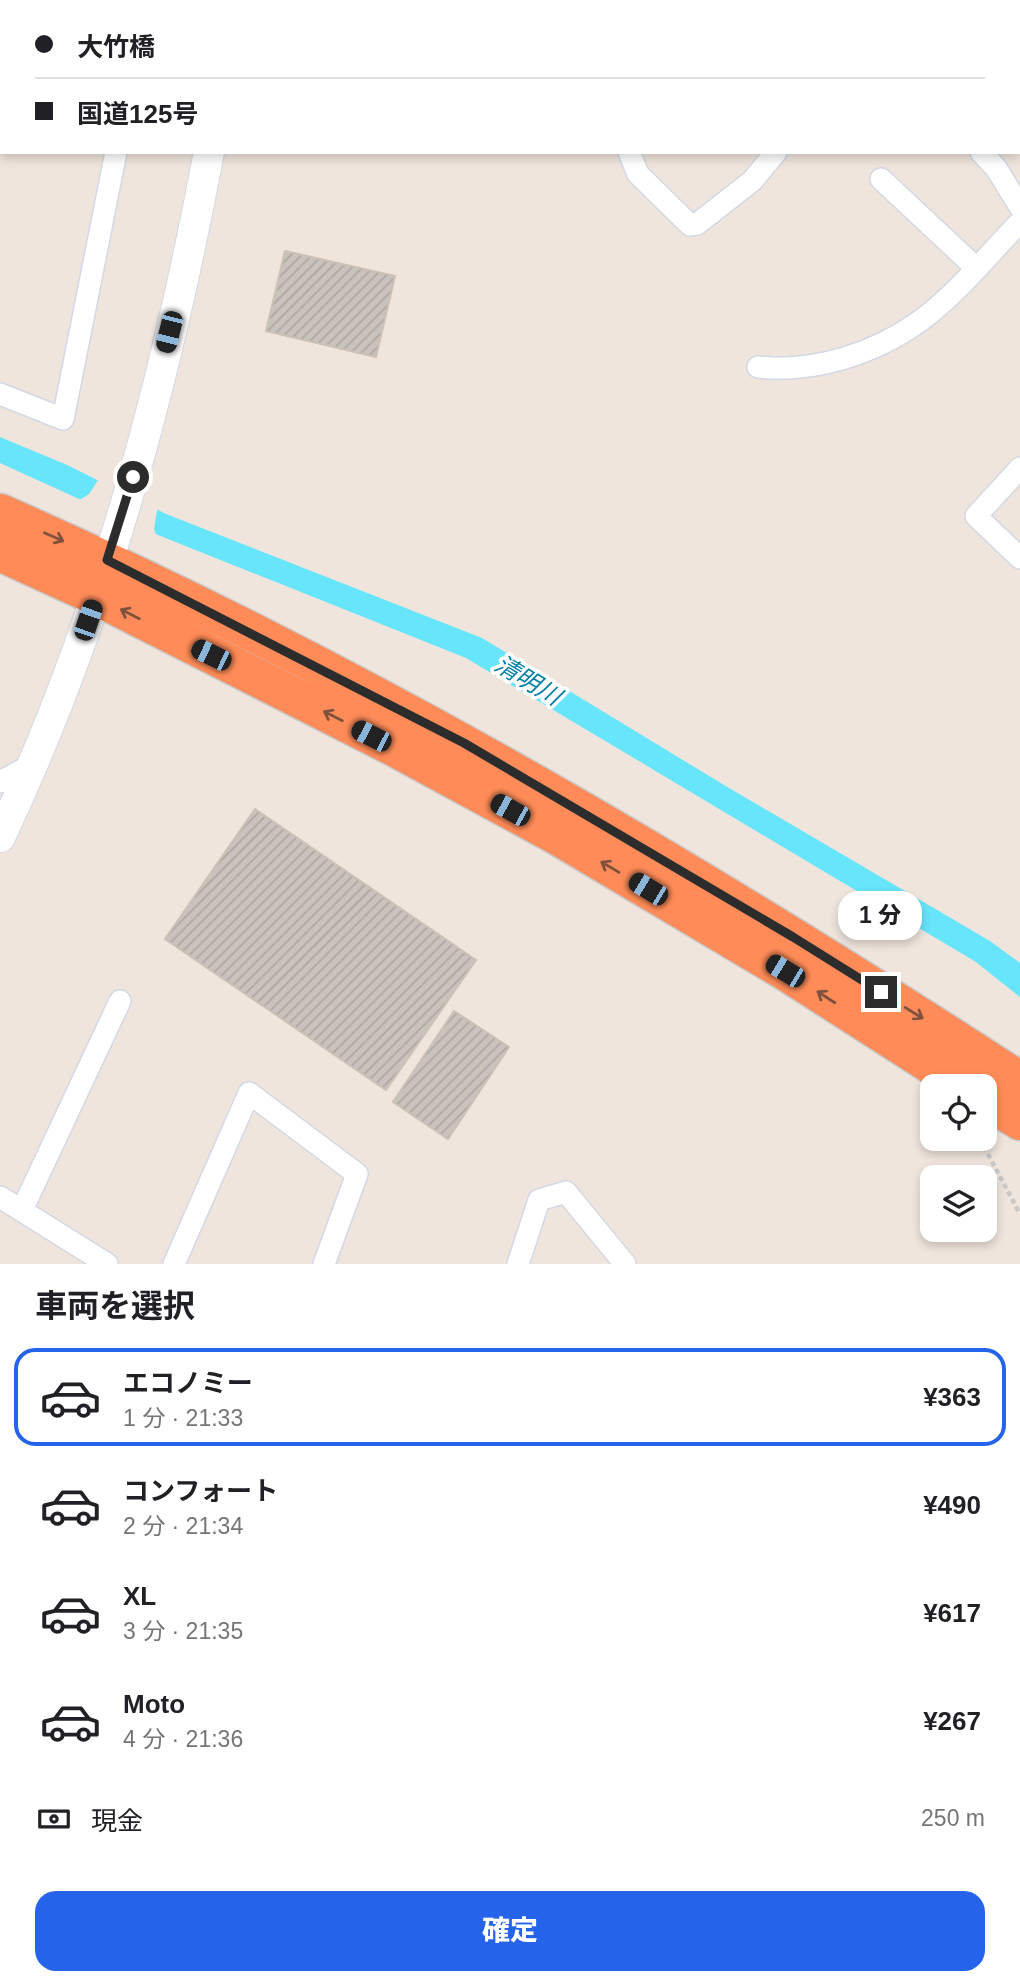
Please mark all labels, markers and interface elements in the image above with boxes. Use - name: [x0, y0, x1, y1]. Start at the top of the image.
- text: 大竹橋: [77, 32, 155, 62]
- text: 国道125号: [77, 99, 198, 129]
- car: [154, 309, 185, 355]
- route start: [117, 461, 149, 493]
- one-way arrow: [42, 531, 64, 544]
- car: [72, 597, 105, 643]
- one-way arrow: [120, 606, 141, 620]
- car: [188, 636, 235, 674]
- water label: 清明川: [490, 650, 568, 712]
- one-way arrow: [323, 709, 344, 723]
- car: [348, 717, 395, 755]
- car: [487, 791, 534, 829]
- one-way arrow: [601, 860, 621, 874]
- car: [625, 869, 672, 909]
- callout: 1 分: [839, 890, 923, 940]
- text: 1 分: [859, 902, 901, 928]
- car: [762, 951, 809, 991]
- route end: [865, 976, 897, 1008]
- one-way arrow: [817, 990, 837, 1004]
- one-way arrow: [903, 1007, 923, 1021]
- map controls: [920, 1074, 997, 1242]
- button: locate: [920, 1074, 997, 1151]
- button: layers: [920, 1165, 997, 1242]
- text: 車両を選択: [35, 1288, 195, 1324]
- icon: car: [39, 1366, 102, 1429]
- text: エコノミー: [123, 1368, 253, 1398]
- text: ¥363: [923, 1382, 981, 1412]
- text: 1 分 · 21:33: [123, 1405, 243, 1431]
- icon: car: [39, 1474, 102, 1537]
- text: コンフォート: [123, 1476, 278, 1506]
- text: ¥490: [923, 1490, 981, 1520]
- text: 2 分 · 21:34: [123, 1513, 243, 1539]
- text: XL: [123, 1581, 156, 1611]
- icon: car: [39, 1582, 102, 1645]
- text: ¥617: [923, 1598, 981, 1628]
- text: 3 分 · 21:35: [123, 1618, 243, 1644]
- text: Moto: [123, 1689, 185, 1719]
- icon: car: [39, 1690, 102, 1753]
- text: ¥267: [923, 1706, 981, 1736]
- text: 4 分 · 21:36: [123, 1726, 243, 1752]
- icon: cash: [35, 1800, 73, 1838]
- text: 250 m: [921, 1805, 985, 1831]
- text: 現金: [91, 1806, 143, 1836]
- button: 確定: [35, 1891, 985, 1971]

